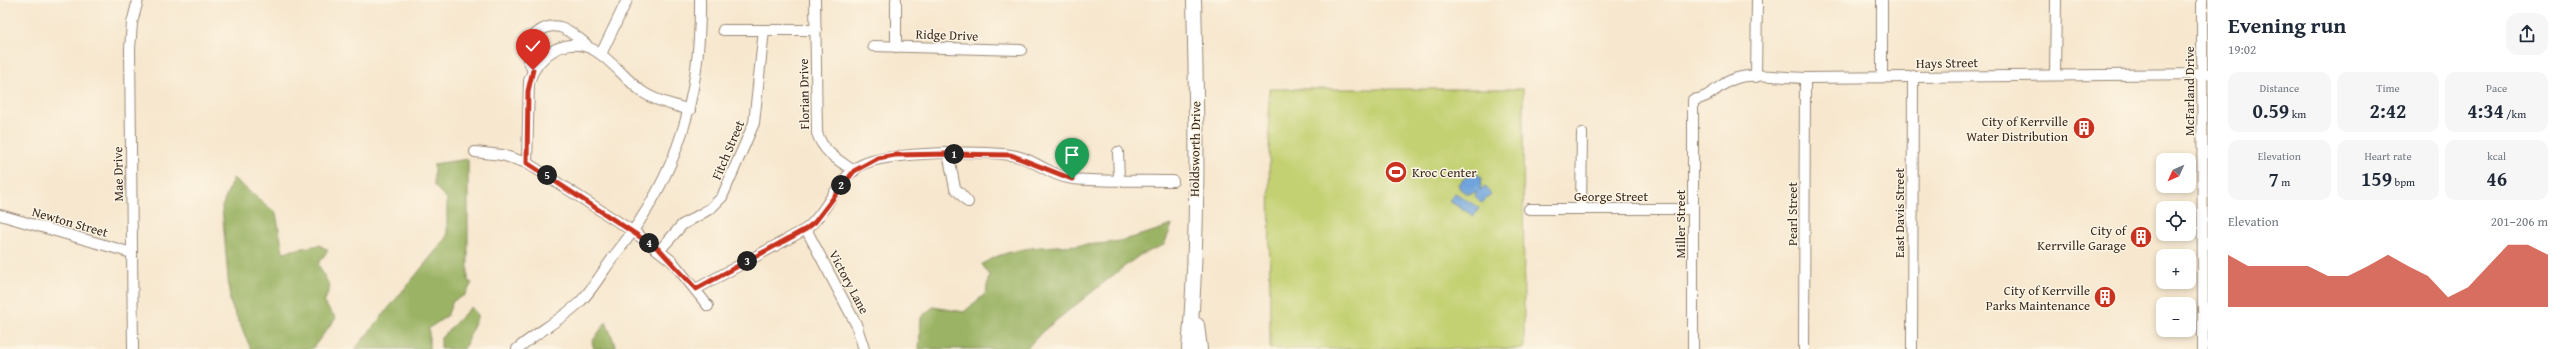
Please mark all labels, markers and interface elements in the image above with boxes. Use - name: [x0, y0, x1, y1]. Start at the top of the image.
- text: Evening run: [2228, 9, 2346, 41]
- button: share: [2506, 13, 2548, 55]
- street label: Ridge Drive: [915, 24, 979, 46]
- pin: [516, 29, 550, 70]
- icon: check: [522, 35, 544, 57]
- text: 19:02: [2228, 40, 2256, 59]
- street label: McFarland Drive: [2180, 46, 2199, 136]
- street label: Hays Street: [1916, 53, 1979, 73]
- street label: Florian Drive: [794, 58, 814, 130]
- text: Distance: [2260, 80, 2299, 96]
- text: Time: [2376, 80, 2400, 96]
- text: Pace: [2486, 80, 2507, 96]
- text: 0.59: [2252, 96, 2289, 125]
- text: 2:42: [2370, 96, 2406, 125]
- text: 4:34: [2467, 96, 2504, 125]
- street label: Holdsworth Drive: [1185, 101, 1205, 197]
- text: km: [2289, 106, 2306, 122]
- text: /km: [2504, 106, 2526, 122]
- place label: City of Kerrville Water Distribution: [1966, 112, 2069, 146]
- building icon: City of Kerrville Water Distribution: [2071, 115, 2097, 141]
- street label: Fitch Street: [707, 117, 749, 183]
- pin: [1055, 138, 1089, 179]
- pin: 1: [944, 144, 964, 164]
- icon: arrive: [1061, 144, 1083, 166]
- street label: Mae Drive: [108, 146, 128, 202]
- text: 1: [951, 146, 957, 162]
- text: Elevation: [2258, 148, 2301, 164]
- text: Heart rate: [2364, 148, 2412, 164]
- text: kcal: [2487, 148, 2506, 164]
- north arrow: [2156, 153, 2196, 193]
- map controls: [2156, 153, 2196, 337]
- sports icon: Kroc Center: [1383, 159, 1409, 185]
- place label: Kroc Center: [1412, 163, 1477, 182]
- text: 7: [2268, 164, 2279, 193]
- text: 159: [2361, 164, 2392, 193]
- text: 46: [2486, 164, 2507, 193]
- pin: 5: [537, 165, 557, 185]
- text: 5: [544, 167, 550, 183]
- street label: East Davis Street: [1890, 167, 1909, 258]
- text: m: [2279, 174, 2290, 190]
- text: bpm: [2392, 174, 2415, 190]
- pin: 2: [831, 175, 851, 195]
- text: 2: [838, 177, 844, 193]
- street label: Pearl Street: [1783, 182, 1802, 246]
- street label: George Street: [1574, 187, 1648, 206]
- street label: Miller Street: [1671, 189, 1690, 258]
- button: locate: [2156, 201, 2196, 241]
- street label: Newton Street: [30, 202, 111, 242]
- text: Elevation: [2228, 212, 2279, 231]
- text: 201–206 m: [2491, 212, 2548, 231]
- place label: City of Kerrville Garage: [2037, 221, 2128, 255]
- building icon: City of Kerrville Garage: [2128, 224, 2154, 250]
- pin: 4: [639, 233, 659, 253]
- text: 4: [646, 235, 652, 251]
- street label: Victory Lane: [824, 247, 874, 317]
- button: +: [2156, 249, 2196, 289]
- pin: 3: [737, 251, 757, 271]
- text: 3: [744, 253, 750, 269]
- place label: City of Kerrville Parks Maintenance: [1986, 281, 2090, 315]
- building icon: City of Kerrville Parks Maintenance: [2092, 284, 2118, 310]
- button: −: [2156, 297, 2196, 337]

